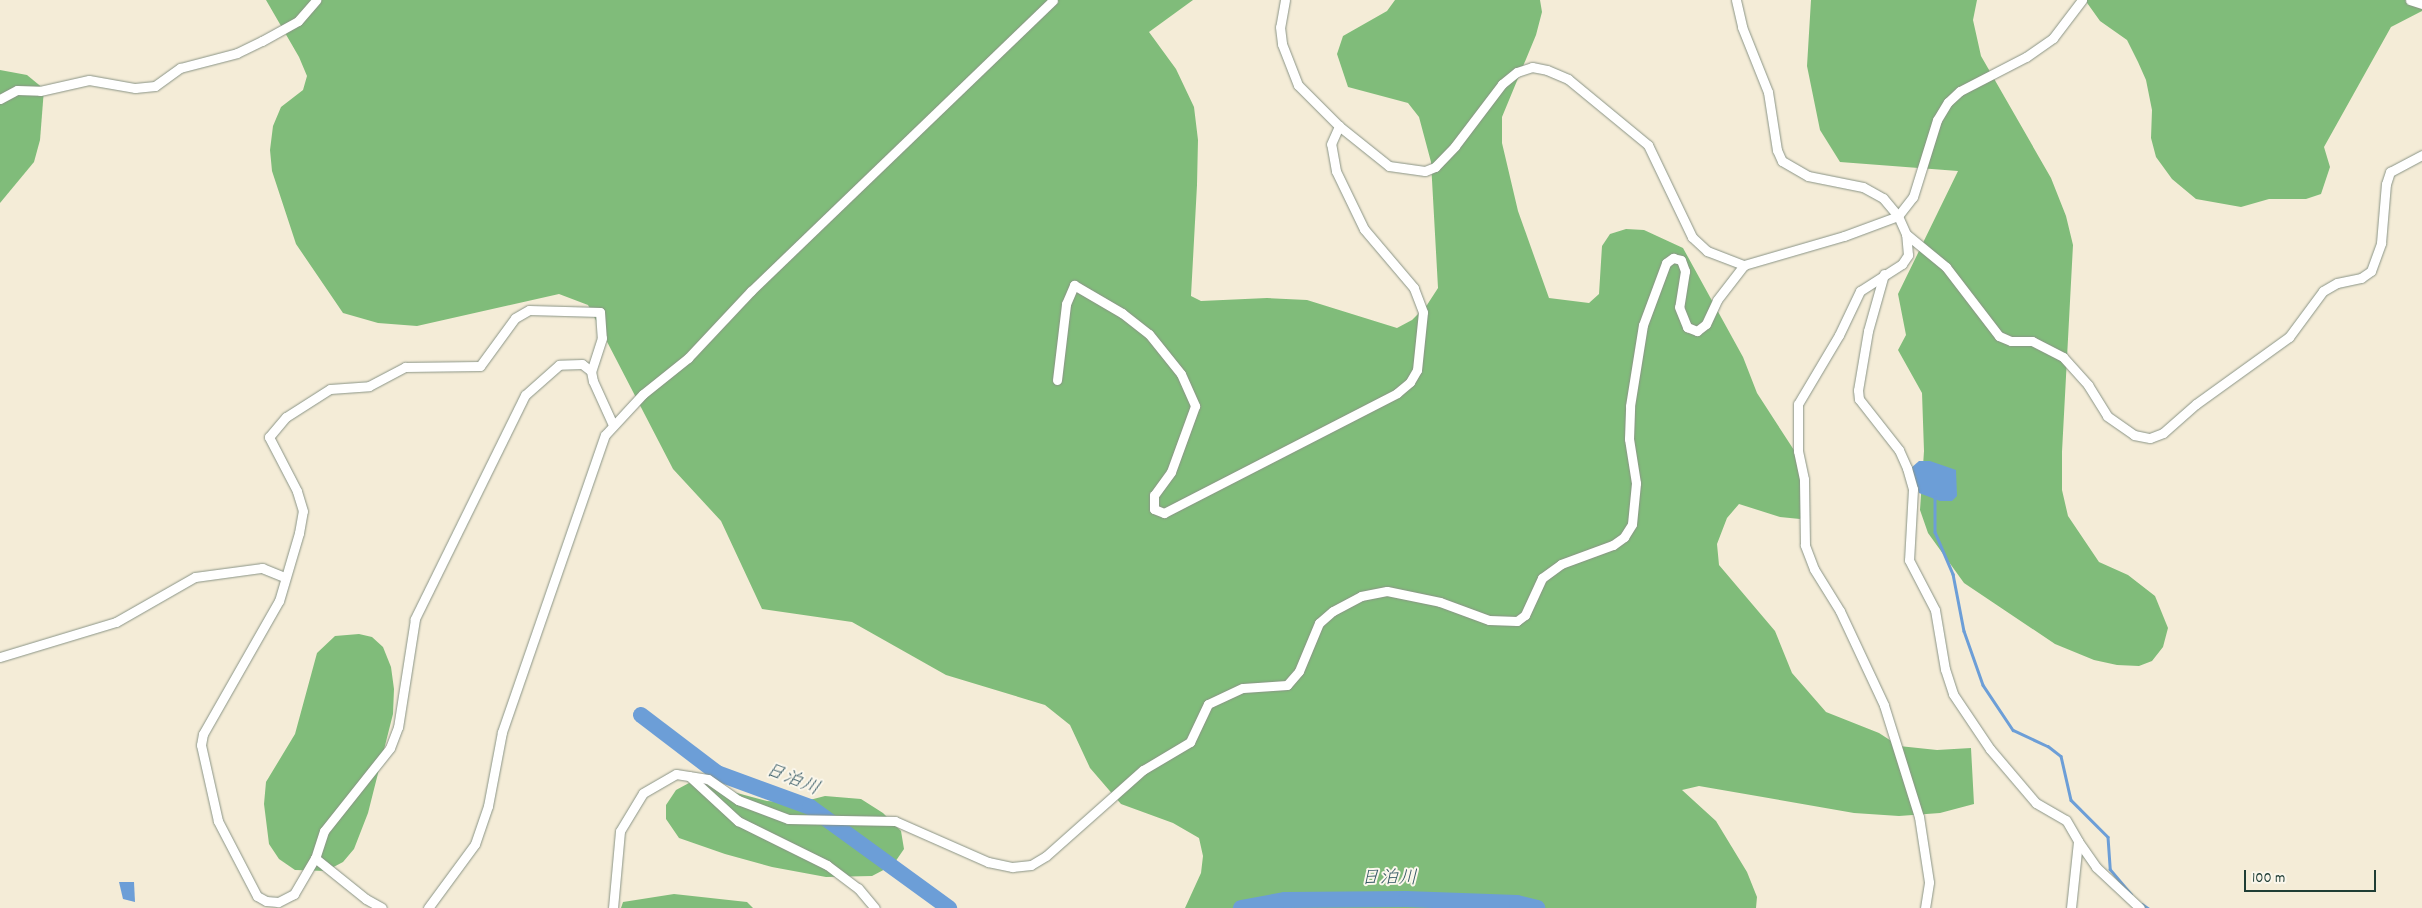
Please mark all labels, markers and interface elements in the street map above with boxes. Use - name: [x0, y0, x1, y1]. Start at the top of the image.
- water label: 日泊川: [761, 760, 823, 802]
- scale bar: [2247, 860, 2380, 892]
- text: 100 m: [2252, 868, 2285, 890]
- water label: 日泊川: [1361, 869, 1417, 891]

